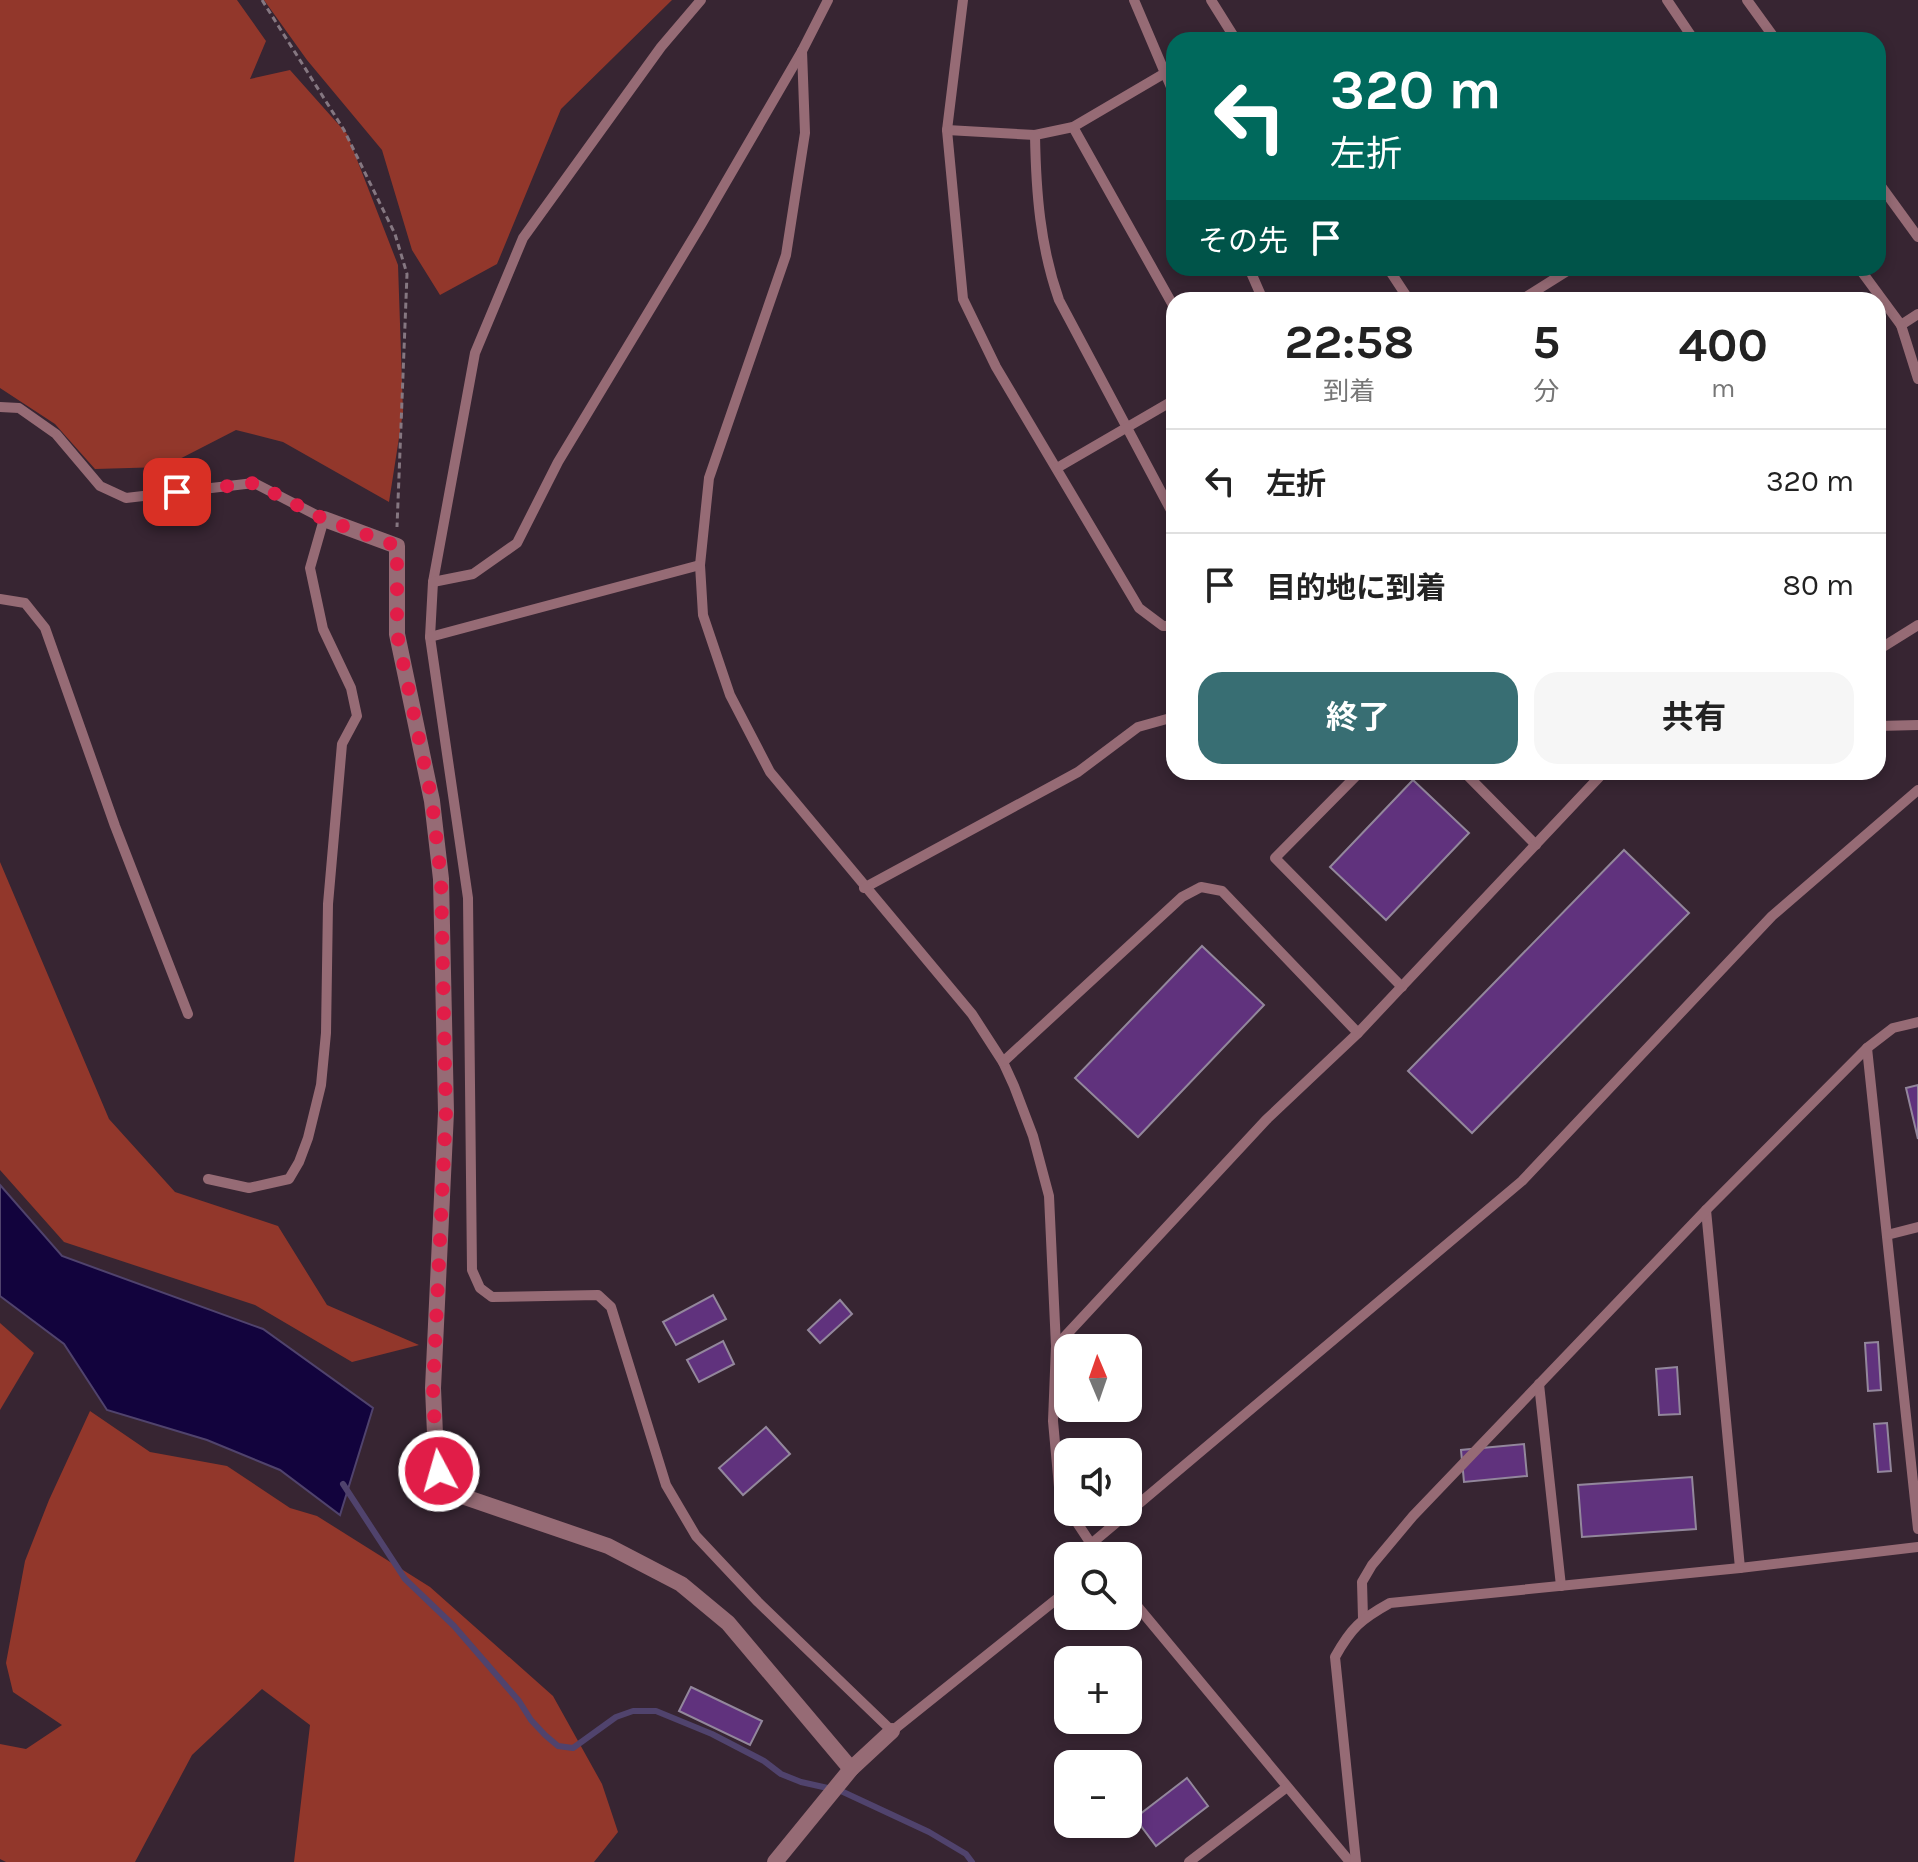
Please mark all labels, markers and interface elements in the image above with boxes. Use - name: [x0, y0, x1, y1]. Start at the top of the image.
- text: 320 m: [1330, 57, 1501, 122]
- icon: left: [1198, 64, 1302, 168]
- text: 左折: [1330, 133, 1402, 175]
- icon: arrive: [1304, 216, 1348, 260]
- text: その先: [1198, 223, 1288, 259]
- text: 22:58: [1284, 314, 1414, 370]
- text: 5: [1532, 314, 1560, 370]
- text: 400: [1678, 317, 1768, 373]
- text: m: [1711, 373, 1735, 404]
- text: 到着: [1323, 376, 1375, 407]
- text: 分: [1533, 376, 1559, 407]
- pin: [143, 458, 211, 526]
- icon: left: [1198, 459, 1242, 503]
- text: 320 m: [1766, 463, 1854, 499]
- text: 左折: [1266, 466, 1326, 502]
- icon: arrive: [155, 470, 199, 514]
- icon: arrive: [1198, 563, 1242, 607]
- text: 80 m: [1783, 567, 1854, 603]
- text: 目的地に到着: [1266, 570, 1446, 606]
- button: 終了: [1198, 672, 1518, 764]
- button: 共有: [1534, 672, 1854, 764]
- north arrow: [1054, 1334, 1142, 1422]
- map controls: [1054, 1334, 1142, 1838]
- position arrow: [397, 1429, 481, 1513]
- button: sound: [1054, 1438, 1142, 1526]
- button: search: [1054, 1542, 1142, 1630]
- button: +: [1054, 1646, 1142, 1734]
- button: −: [1054, 1750, 1142, 1838]

